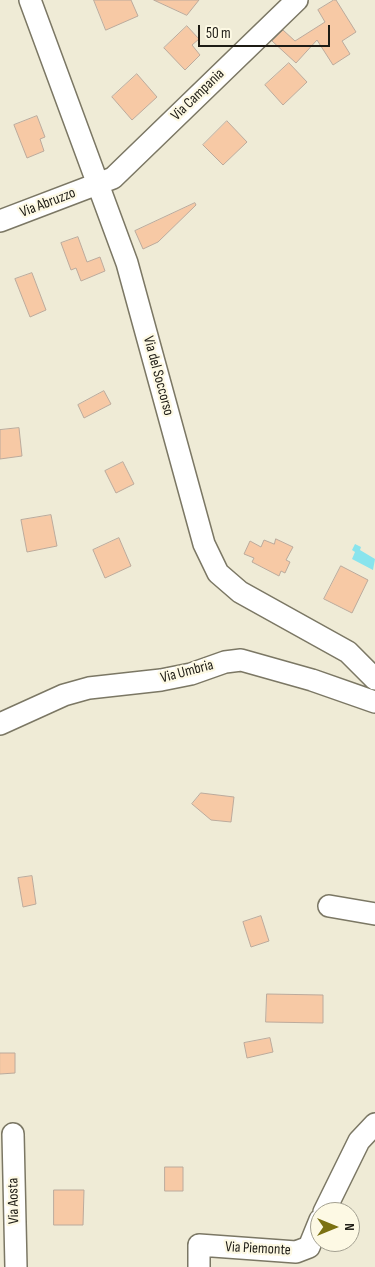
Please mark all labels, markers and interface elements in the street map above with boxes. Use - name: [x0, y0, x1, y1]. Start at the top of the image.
- scale bar: [200, 15, 332, 47]
- text: 50 m: [206, 24, 231, 43]
- street label: Via Campania: [168, 65, 228, 125]
- street label: Via Abruzzo: [18, 184, 78, 222]
- street label: Via del Soccorso: [139, 334, 177, 418]
- street label: Via Umbria: [159, 656, 215, 688]
- street label: Via Aosta: [5, 1178, 23, 1224]
- north arrow: [310, 1202, 360, 1252]
- text: N: [341, 1223, 358, 1231]
- street label: Via Piemonte: [225, 1238, 291, 1260]

